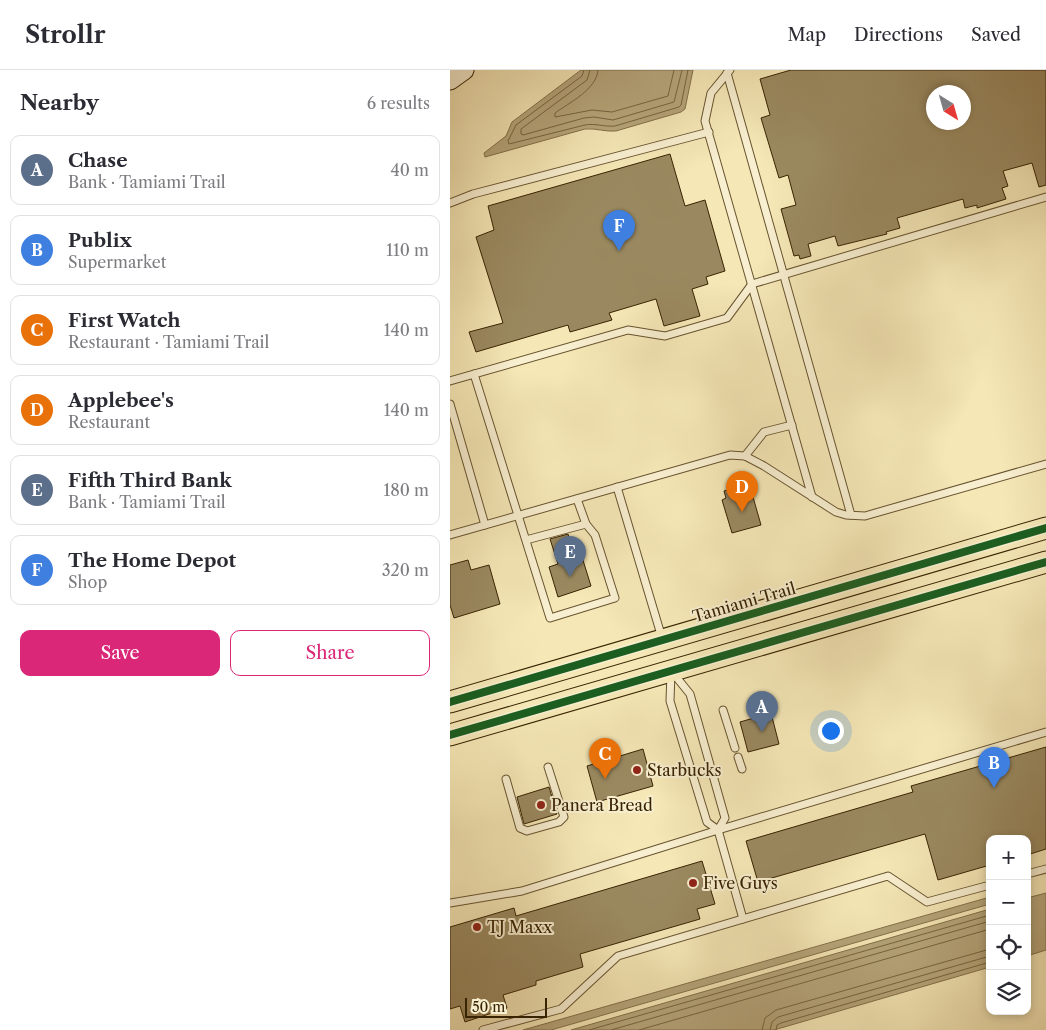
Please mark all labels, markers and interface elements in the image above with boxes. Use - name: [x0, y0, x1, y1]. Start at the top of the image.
- text: Strollr: [25, 20, 105, 49]
- text: Map: [787, 24, 826, 46]
- text: Directions: [854, 24, 943, 46]
- text: Saved: [971, 24, 1021, 46]
- north arrow: [926, 85, 971, 130]
- text: Nearby: [20, 90, 99, 115]
- text: 6 results: [367, 93, 430, 113]
- text: Chase: [68, 149, 127, 172]
- text: A: [31, 160, 43, 180]
- text: 40 m: [390, 160, 429, 180]
- text: Bank · Tamiami Trail: [68, 172, 226, 192]
- pin: F: [603, 210, 635, 251]
- text: Publix: [68, 229, 132, 252]
- text: B: [31, 240, 43, 260]
- text: 110 m: [386, 240, 429, 260]
- text: Supermarket: [68, 252, 166, 272]
- text: First Watch: [68, 309, 181, 332]
- text: C: [31, 320, 43, 340]
- text: 140 m: [384, 320, 429, 340]
- text: Restaurant · Tamiami Trail: [68, 332, 269, 352]
- text: Applebee's: [68, 389, 174, 412]
- text: D: [30, 400, 44, 420]
- text: 140 m: [384, 400, 429, 420]
- text: Restaurant: [68, 412, 150, 432]
- text: Fifth Third Bank: [68, 469, 232, 492]
- pin: D: [726, 471, 758, 512]
- text: E: [31, 480, 43, 500]
- text: 180 m: [383, 480, 429, 500]
- text: Bank · Tamiami Trail: [68, 492, 226, 512]
- pin: E: [554, 536, 586, 577]
- text: The Home Depot: [68, 549, 236, 572]
- text: F: [32, 560, 42, 580]
- text: 320 m: [382, 560, 429, 580]
- text: Shop: [68, 572, 107, 592]
- street label: Tamiami Trail: [690, 578, 798, 626]
- button: Save: [20, 630, 220, 676]
- button: Share: [230, 630, 430, 676]
- pin: A: [746, 691, 778, 732]
- your location: [818, 718, 844, 744]
- pin: C: [589, 738, 621, 779]
- pin: B: [978, 747, 1010, 788]
- place label: Starbucks: [647, 760, 722, 780]
- marker: Starbucks: [631, 764, 643, 776]
- place label: Panera Bread: [551, 795, 653, 815]
- marker: Panera Bread: [535, 799, 547, 811]
- map controls: [986, 835, 1031, 1015]
- button: +: [986, 835, 1031, 880]
- place label: Five Guys: [703, 873, 778, 893]
- marker: Five Guys: [687, 877, 699, 889]
- button: −: [986, 880, 1031, 925]
- place label: TJ Maxx: [487, 917, 553, 937]
- marker: TJ Maxx: [471, 921, 483, 933]
- button: locate: [986, 925, 1031, 970]
- button: layers: [986, 970, 1031, 1015]
- scale bar: [465, 995, 548, 1018]
- text: 50 m: [472, 998, 505, 1016]

